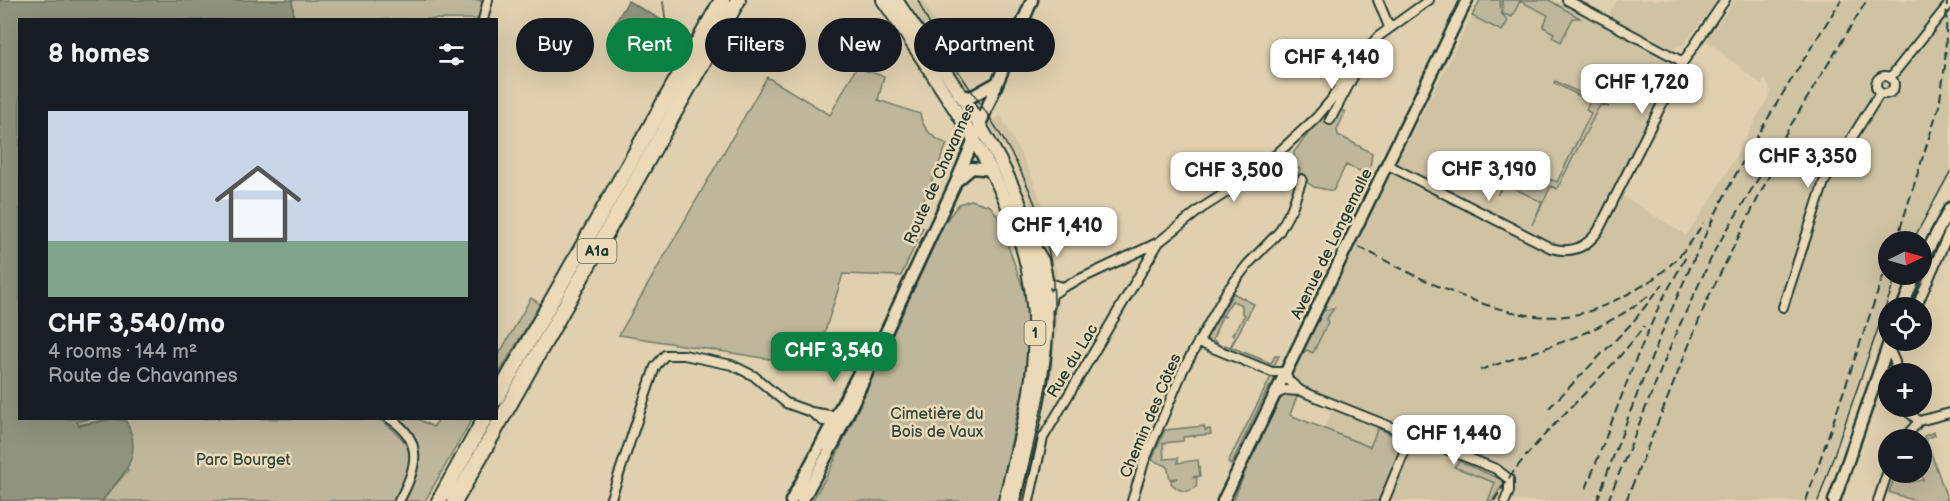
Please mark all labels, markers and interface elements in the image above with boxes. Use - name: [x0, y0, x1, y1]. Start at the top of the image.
- chip: Buy: [516, 18, 594, 72]
- chip: Rent: [606, 18, 693, 72]
- chip: Filters: [705, 18, 806, 72]
- chip: New: [818, 18, 902, 72]
- chip: Apartment: [914, 18, 1055, 72]
- icon: filters: [435, 38, 468, 71]
- text: 8 homes: [48, 39, 150, 70]
- pin: CHF 4,140: [1263, 39, 1401, 90]
- text: CHF 4,140: [1284, 46, 1380, 70]
- pin: CHF 1,720: [1573, 64, 1711, 115]
- text: CHF 1,720: [1595, 71, 1689, 95]
- street label: Route de Chavannes: [900, 101, 980, 247]
- pin: CHF 3,350: [1739, 138, 1877, 189]
- text: CHF 3,350: [1759, 145, 1857, 169]
- icon: home: [204, 150, 312, 258]
- pin: CHF 3,190: [1420, 151, 1558, 202]
- pin: CHF 3,500: [1165, 152, 1303, 203]
- text: CHF 3,190: [1441, 158, 1537, 182]
- text: CHF 3,500: [1184, 159, 1284, 183]
- street label: Avenue de Longemalle: [1287, 165, 1377, 322]
- pin: CHF 1,410: [988, 207, 1126, 258]
- text: CHF 1,410: [1011, 214, 1103, 238]
- north arrow: [1878, 231, 1932, 285]
- map controls: [1878, 231, 1932, 483]
- road number: A1a: [578, 239, 616, 263]
- button: locate: [1878, 297, 1932, 351]
- text: CHF 3,540/mo: [48, 309, 225, 340]
- road number: 1: [1024, 321, 1046, 345]
- street label: Rue du Lac: [1044, 321, 1102, 401]
- pin: CHF 3,540: [765, 332, 903, 383]
- text: CHF 3,540: [785, 339, 883, 363]
- text: 4 rooms · 144 m²: [48, 340, 197, 364]
- street label: Chemin des Côtes: [1116, 351, 1186, 481]
- button: +: [1878, 363, 1932, 417]
- text: Route de Chavannes: [48, 364, 238, 388]
- park label: Cimetière du Bois de Vaux: [890, 405, 984, 442]
- pin: CHF 1,440: [1385, 415, 1523, 466]
- text: CHF 1,440: [1406, 422, 1502, 446]
- button: −: [1878, 429, 1932, 483]
- park label: Parc Bourget: [196, 451, 290, 470]

